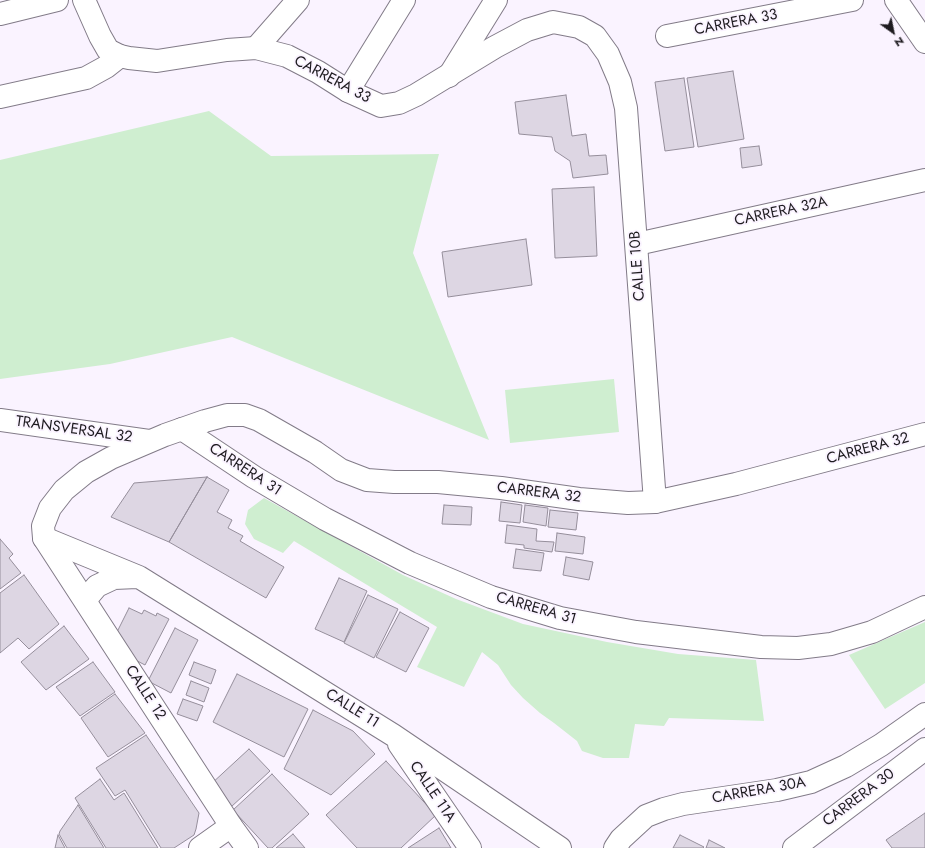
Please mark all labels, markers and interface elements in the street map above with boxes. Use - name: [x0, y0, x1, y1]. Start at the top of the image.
- street label: CARRERA 33: [693, 6, 779, 40]
- north arrow: [873, 12, 913, 52]
- text: N: [892, 33, 908, 51]
- street label: CARRERA 33: [291, 52, 373, 108]
- street label: CARRERA 32A: [733, 193, 829, 231]
- street label: CALLE 10B: [627, 230, 649, 302]
- street label: TRANSVERSAL 32: [14, 413, 134, 447]
- street label: CARRERA 32: [825, 429, 911, 469]
- street label: CARRERA 31: [205, 440, 285, 500]
- street label: CARRERA 32: [496, 479, 582, 507]
- street label: CARRERA 31: [494, 589, 578, 629]
- street label: CALLE 12: [121, 662, 169, 724]
- street label: CALLE 11: [322, 686, 382, 732]
- street label: CALLE 11A: [405, 758, 459, 826]
- street label: CARRERA 30: [820, 765, 898, 831]
- street label: CARRERA 30A: [711, 774, 807, 808]

